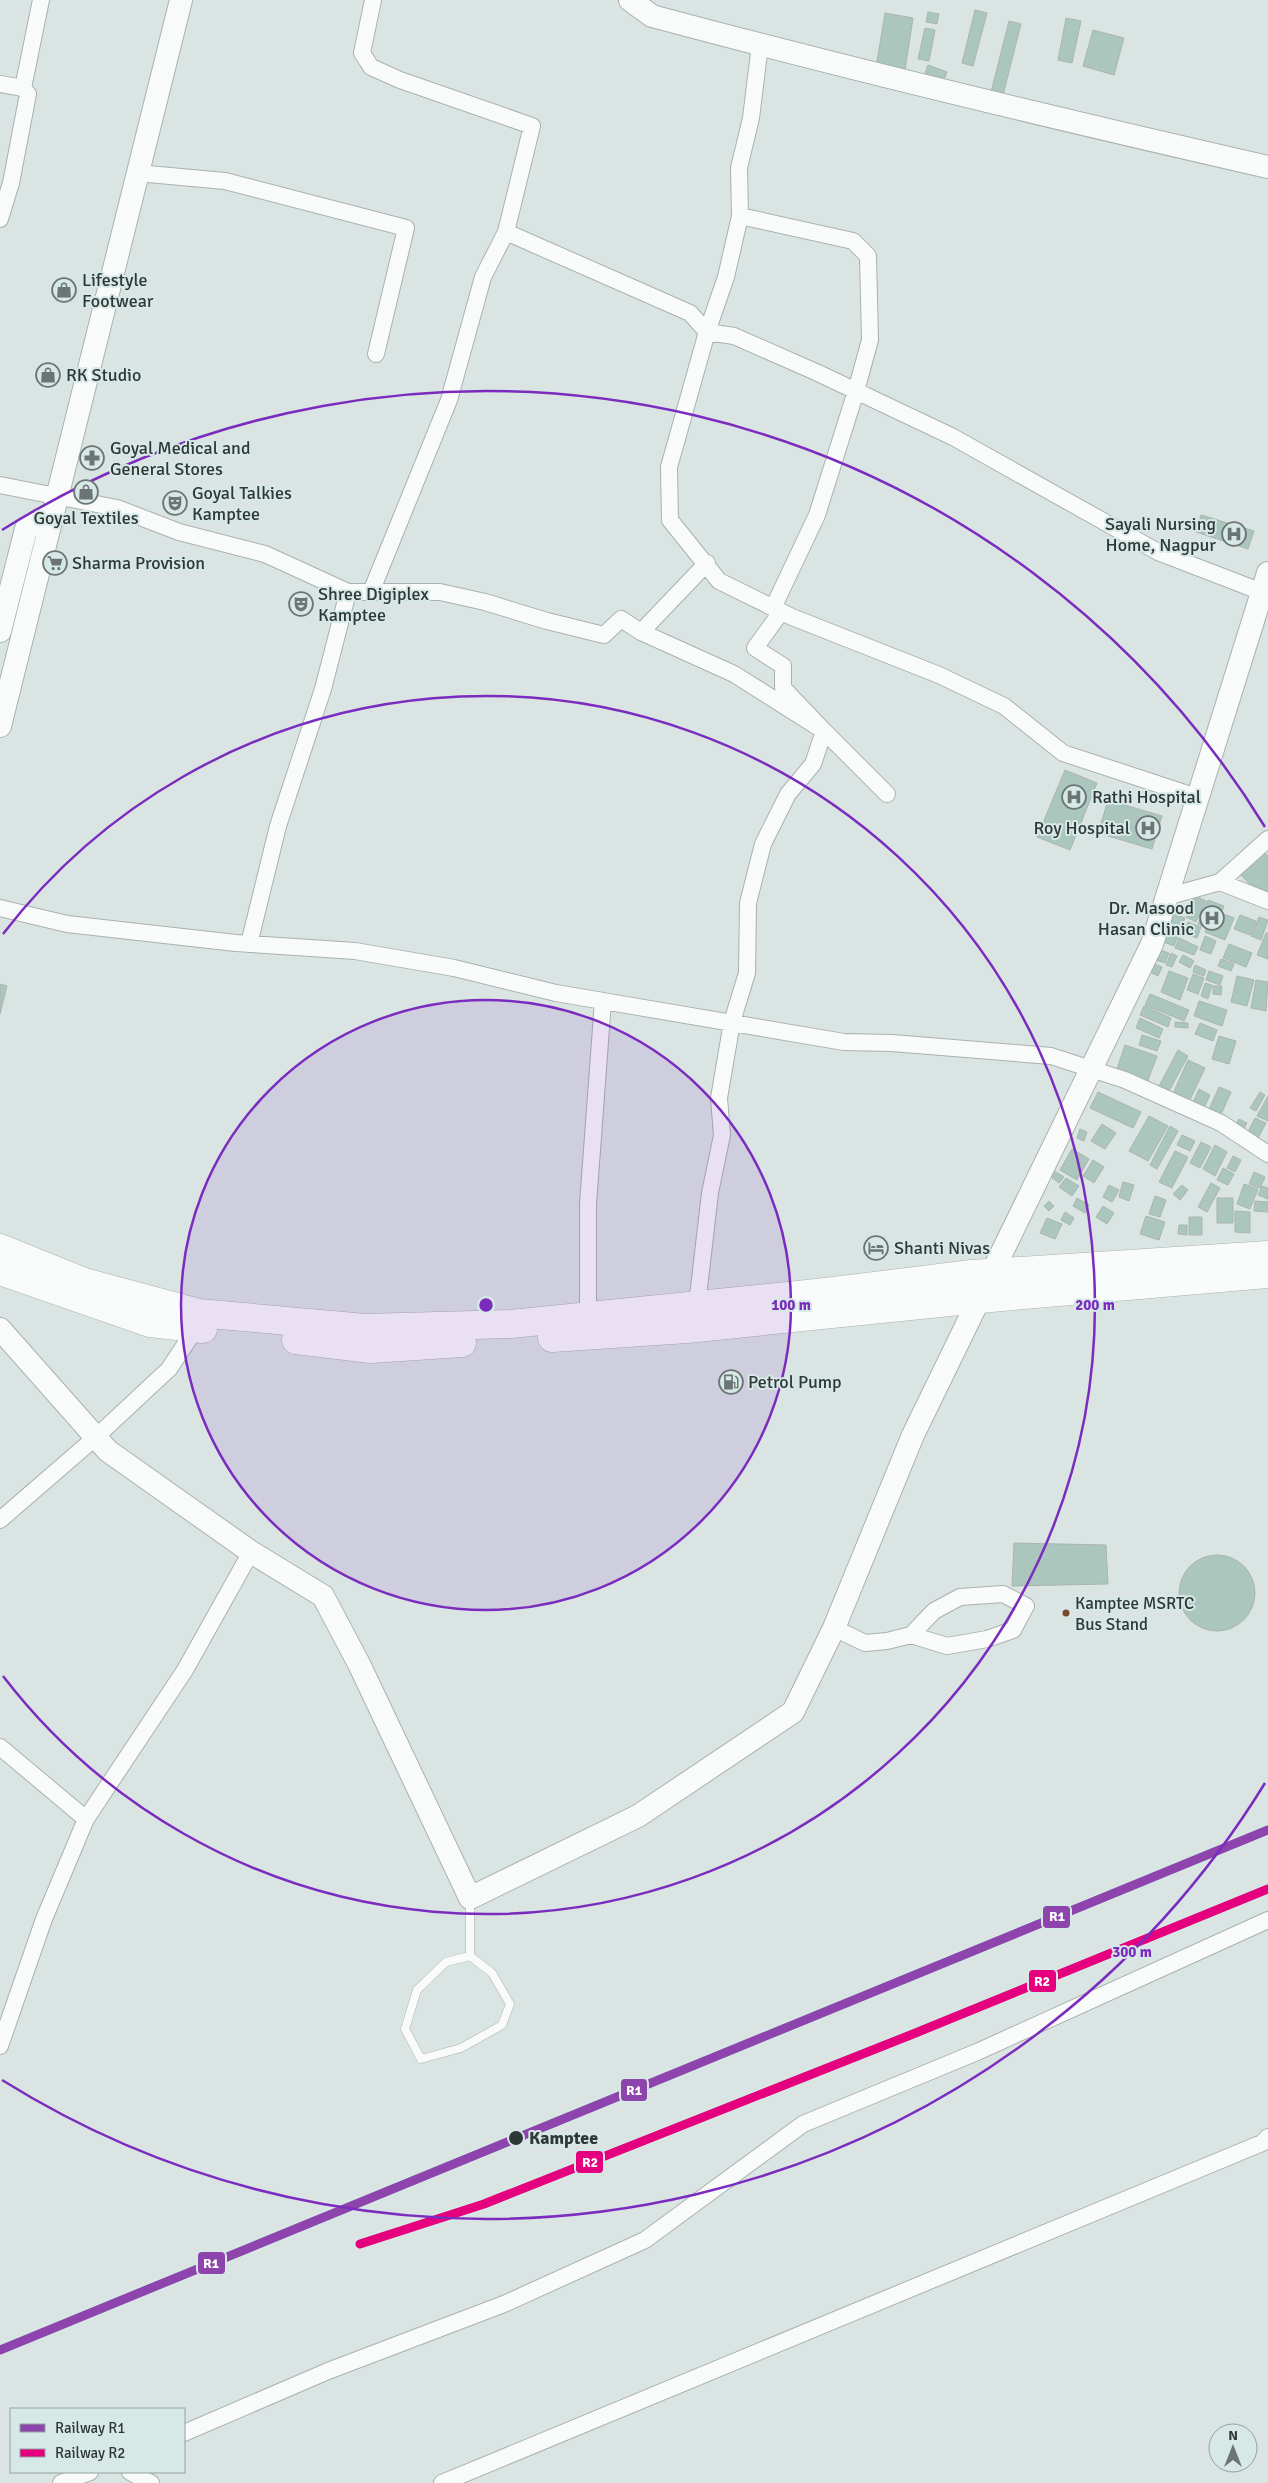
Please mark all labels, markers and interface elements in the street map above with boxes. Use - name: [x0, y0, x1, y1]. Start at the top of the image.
- place label: Lifestyle Footwear: [82, 269, 154, 312]
- shop icon: Lifestyle Footwear: [51, 277, 77, 303]
- shop icon: RK Studio: [35, 362, 61, 388]
- place label: RK Studio: [66, 364, 141, 386]
- place label: Goyal Medical and General Stores: [110, 437, 250, 480]
- pharmacy icon: Goyal Medical and General Stores: [79, 445, 105, 471]
- shop icon: Goyal Textiles: [73, 479, 99, 505]
- place label: Goyal Talkies Kamptee: [192, 482, 292, 525]
- theatre icon: Goyal Talkies Kamptee: [162, 490, 188, 516]
- place label: Goyal Textiles: [33, 507, 139, 529]
- place label: Sayali Nursing Home, Nagpur: [1105, 513, 1216, 556]
- hospital icon: Sayali Nursing Home, Nagpur: [1221, 521, 1247, 547]
- supermarket icon: Sharma Provision: [42, 550, 68, 576]
- place label: Sharma Provision: [72, 552, 205, 574]
- place label: Shree Digiplex Kamptee: [318, 583, 430, 626]
- theatre icon: Shree Digiplex Kamptee: [288, 591, 314, 617]
- hospital icon: Rathi Hospital: [1061, 784, 1087, 810]
- place label: Rathi Hospital: [1092, 786, 1201, 808]
- hospital icon: Roy Hospital: [1135, 815, 1161, 841]
- place label: Roy Hospital: [1034, 817, 1130, 839]
- place label: Dr. Masood Hasan Clinic: [1098, 897, 1194, 940]
- hospital icon: Dr. Masood Hasan Clinic: [1199, 905, 1225, 931]
- hotel icon: Shanti Nivas: [863, 1235, 889, 1261]
- place label: Shanti Nivas: [894, 1237, 990, 1259]
- centre of rings: [477, 1296, 495, 1314]
- text: 100 m: [771, 1296, 811, 1314]
- text: 200 m: [1075, 1296, 1115, 1314]
- fuel station icon: Petrol Pump: [718, 1369, 744, 1395]
- place label: Petrol Pump: [748, 1371, 842, 1393]
- place label: Kamptee MSRTC Bus Stand: [1075, 1593, 1194, 1635]
- marker: Kamptee MSRTC Bus Stand: [1061, 1608, 1071, 1618]
- line badge: R1: [1042, 1905, 1071, 1929]
- text: R1: [1049, 1908, 1066, 1925]
- text: 300 m: [1112, 1943, 1152, 1961]
- line badge: R2: [1028, 1969, 1057, 1993]
- text: R2: [1034, 1973, 1050, 1990]
- line badge: R1: [620, 2078, 648, 2102]
- text: R1: [626, 2082, 643, 2099]
- place label: Kamptee: [529, 2127, 598, 2149]
- marker: Kamptee: [507, 2129, 525, 2147]
- line badge: R2: [575, 2150, 604, 2174]
- text: R2: [582, 2154, 598, 2171]
- line badge: R1: [197, 2251, 226, 2275]
- text: R1: [203, 2255, 220, 2272]
- legend: [10, 2408, 185, 2473]
- text: Railway R1: [55, 2419, 125, 2437]
- north arrow: [1208, 2423, 1258, 2473]
- text: N: [1228, 2427, 1238, 2444]
- text: Railway R2: [55, 2444, 125, 2462]

